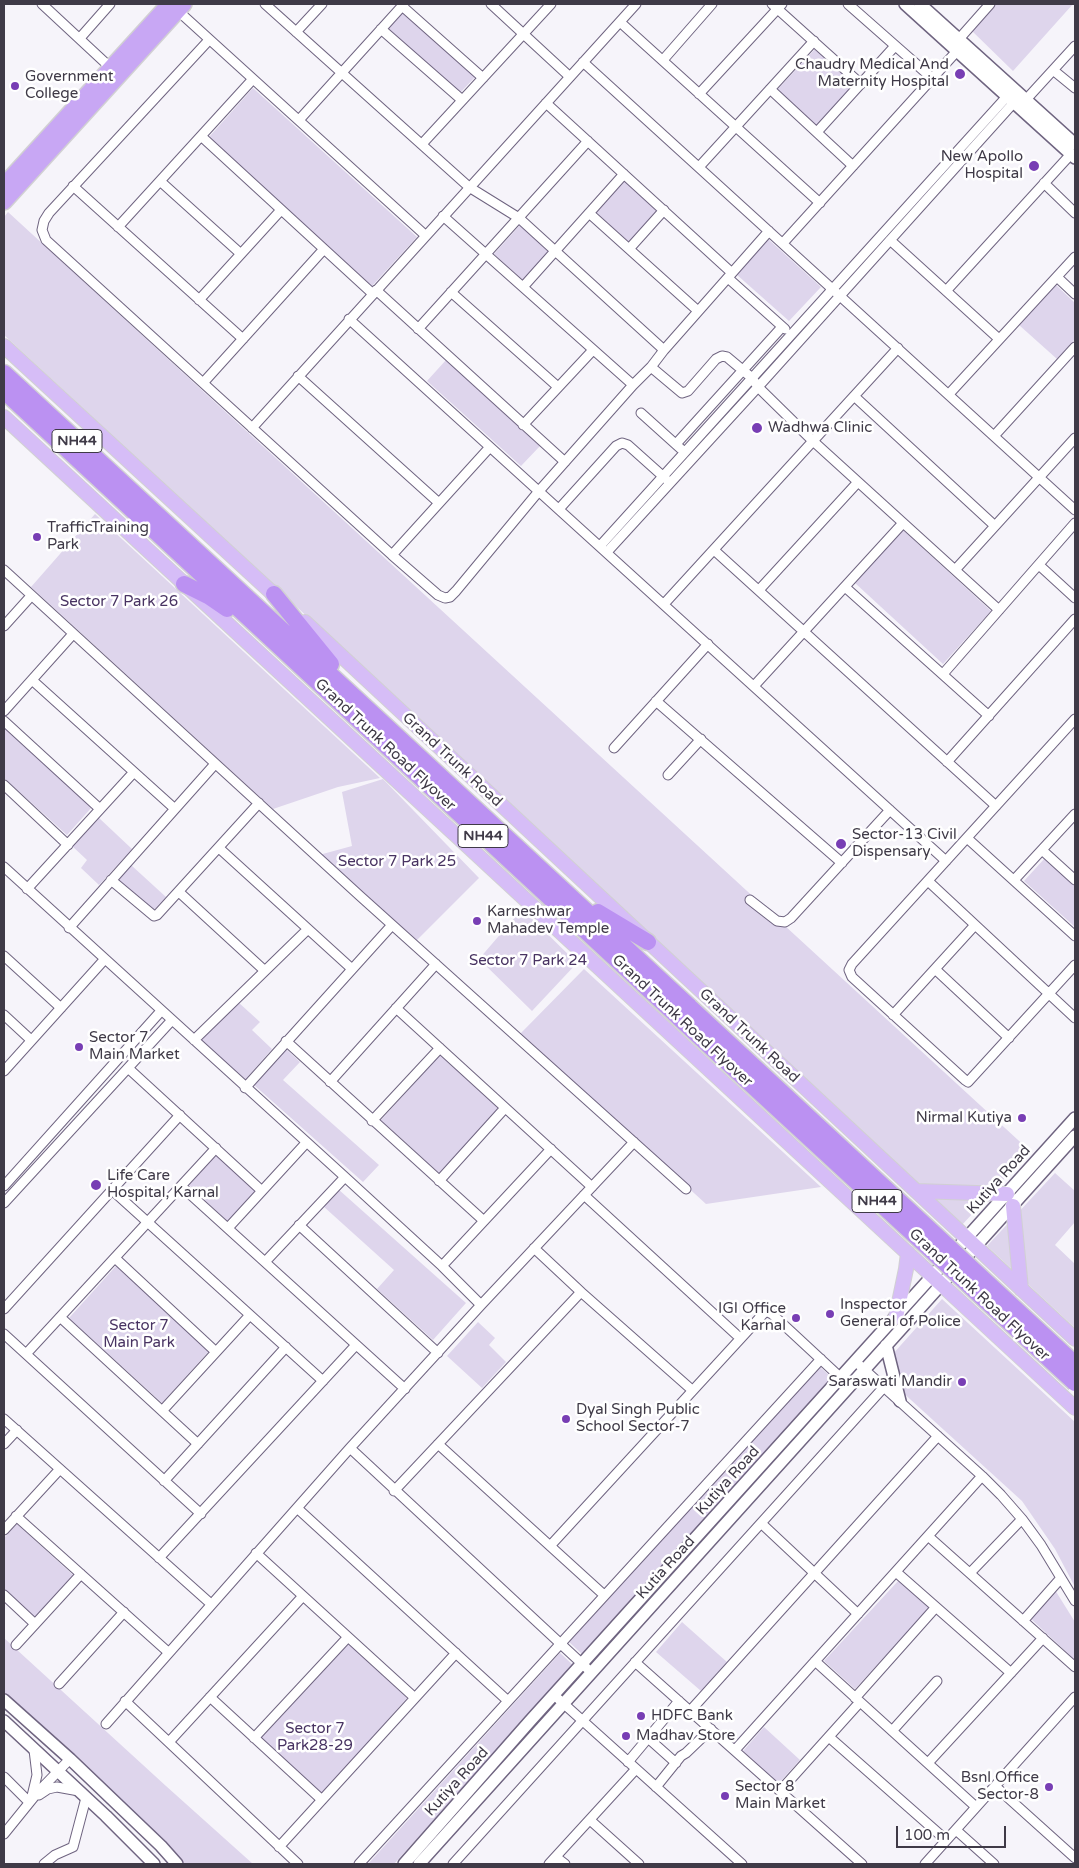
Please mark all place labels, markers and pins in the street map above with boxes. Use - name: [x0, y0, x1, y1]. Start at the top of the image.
- place label: Chaudry Medical And Maternity Hospital: [795, 56, 949, 91]
- marker: Chaudry Medical And Maternity Hospital: [953, 67, 967, 81]
- place label: Government College: [25, 68, 114, 103]
- marker: Government College: [9, 80, 21, 92]
- place label: New Apollo Hospital: [941, 148, 1023, 183]
- marker: New Apollo Hospital: [1027, 159, 1041, 173]
- place label: Wadhwa Clinic: [768, 419, 872, 437]
- marker: Wadhwa Clinic: [750, 421, 764, 435]
- place label: TrafficTraining Park: [47, 519, 149, 554]
- marker: TrafficTraining Park: [31, 531, 43, 543]
- place label: Sector-13 Civil Dispensary: [852, 826, 957, 861]
- marker: Sector-13 Civil Dispensary: [834, 837, 848, 851]
- place label: Karneshwar Mahadev Temple: [487, 903, 609, 938]
- marker: Karneshwar Mahadev Temple: [471, 915, 483, 927]
- place label: Sector 7 Main Market: [89, 1029, 180, 1064]
- marker: Sector 7 Main Market: [73, 1041, 85, 1053]
- place label: Nirmal Kutiya: [916, 1109, 1012, 1127]
- marker: Nirmal Kutiya: [1016, 1112, 1028, 1124]
- place label: Life Care Hospital, Karnal: [107, 1167, 219, 1202]
- marker: Life Care Hospital, Karnal: [89, 1178, 103, 1192]
- place label: Inspector General of Police: [840, 1296, 961, 1331]
- place label: IGI Office Karnal: [718, 1300, 786, 1335]
- marker: Inspector General of Police: [824, 1308, 836, 1320]
- marker: IGI Office Karnal: [790, 1312, 802, 1324]
- place label: Saraswati Mandir: [829, 1373, 952, 1391]
- marker: Saraswati Mandir: [956, 1376, 968, 1388]
- place label: Dyal Singh Public School Sector-7: [576, 1401, 700, 1436]
- marker: Dyal Singh Public School Sector-7: [560, 1413, 572, 1425]
- place label: HDFC Bank: [651, 1707, 733, 1725]
- marker: HDFC Bank: [635, 1710, 647, 1722]
- place label: Madhav Store: [636, 1727, 735, 1745]
- marker: Madhav Store: [620, 1730, 632, 1742]
- place label: Bsnl Office Sector-8: [961, 1769, 1039, 1804]
- place label: Sector 8 Main Market: [735, 1778, 826, 1813]
- marker: Bsnl Office Sector-8: [1043, 1781, 1055, 1793]
- marker: Sector 8 Main Market: [719, 1790, 731, 1802]

